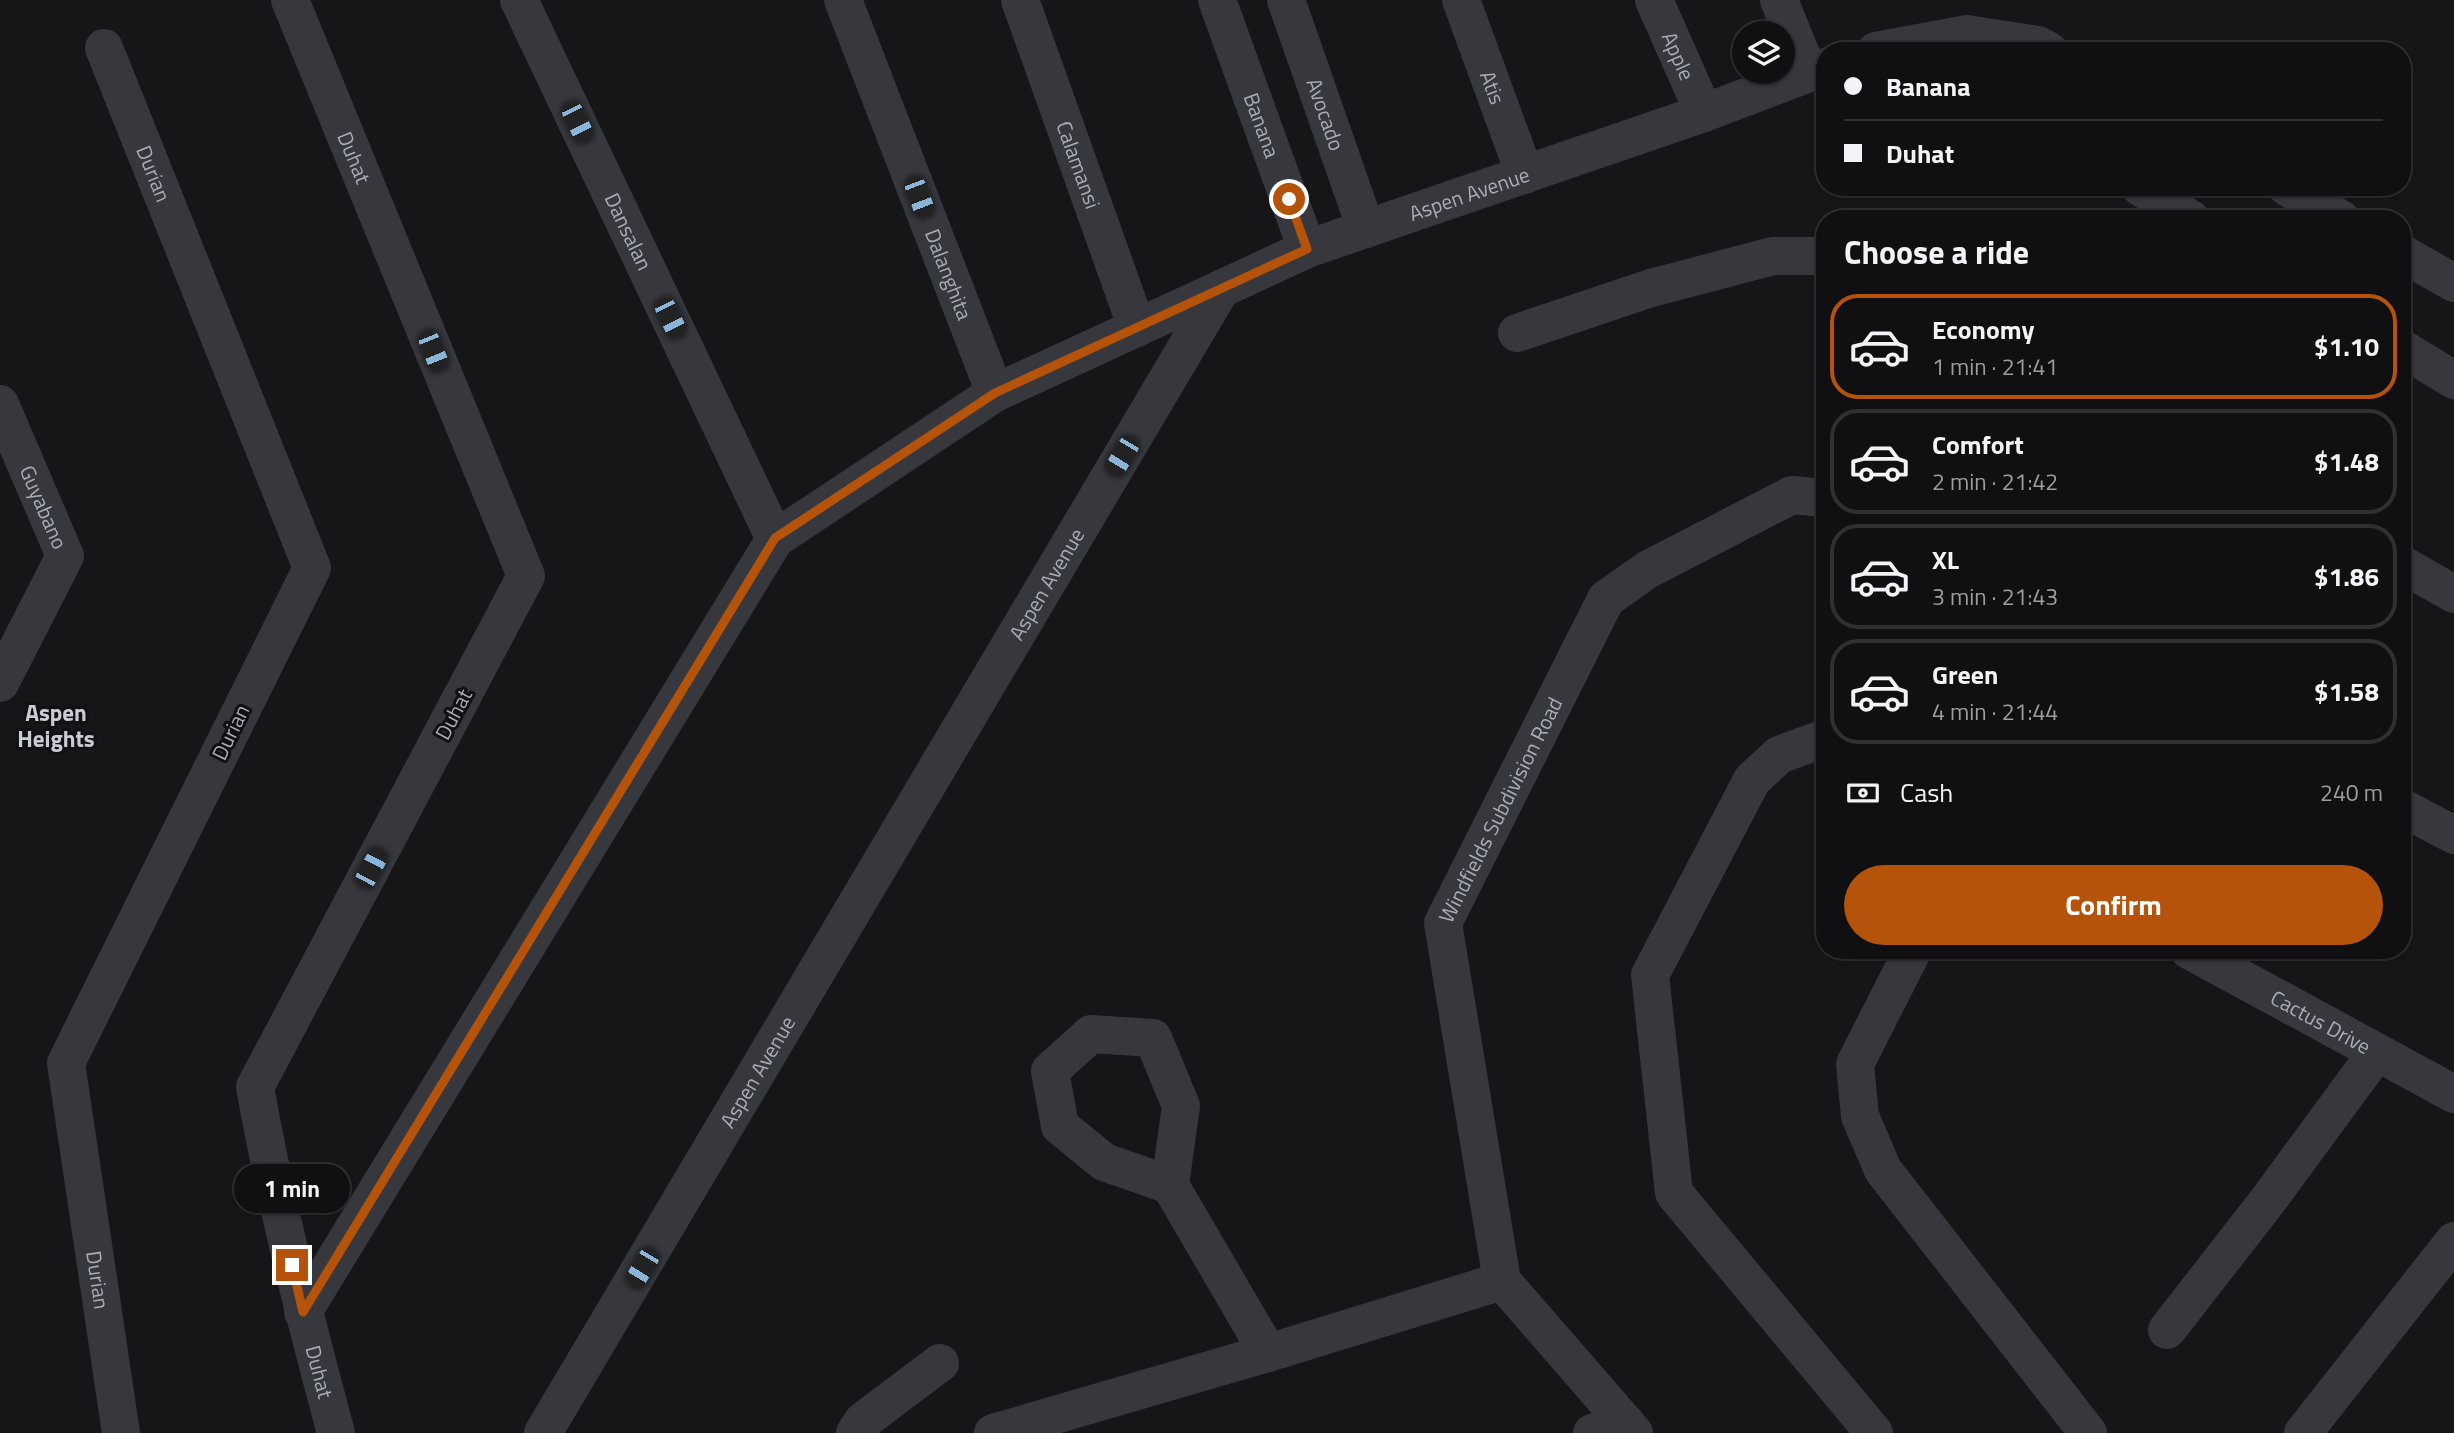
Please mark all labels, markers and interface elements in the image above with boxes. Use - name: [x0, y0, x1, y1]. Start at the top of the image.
- map controls: [1732, 21, 1795, 84]
- button: layers: [1732, 21, 1795, 84]
- street label: Apple: [1654, 26, 1703, 85]
- street label: Atis: [1472, 66, 1514, 109]
- text: Banana: [1886, 67, 1970, 106]
- street label: Avocado: [1298, 74, 1353, 155]
- street label: Banana: [1236, 88, 1289, 163]
- car: [559, 99, 596, 145]
- street label: Calamansi: [1048, 117, 1109, 213]
- street label: Duhat: [329, 126, 380, 189]
- text: Duhat: [1886, 134, 1954, 173]
- street label: Durian: [128, 140, 180, 206]
- street label: Aspen Avenue: [1404, 158, 1534, 229]
- car: [902, 174, 937, 220]
- route start: [1273, 183, 1305, 215]
- street label: Dansalan: [597, 187, 661, 275]
- street label: Dalanghita: [917, 224, 981, 325]
- text: Choose a ride: [1844, 228, 2029, 276]
- car: [652, 295, 689, 341]
- text: Economy: [1932, 310, 2034, 349]
- icon: car: [1848, 315, 1911, 378]
- text: $1.10: [2314, 327, 2379, 366]
- car: [416, 328, 451, 374]
- text: 1 min · 21:41: [1932, 349, 2058, 384]
- text: Comfort: [1932, 425, 2024, 464]
- icon: car: [1848, 430, 1911, 493]
- car: [1103, 433, 1142, 479]
- text: $1.48: [2314, 442, 2379, 481]
- street label: Guyabano: [12, 460, 76, 554]
- text: 2 min · 21:42: [1932, 464, 2058, 499]
- street label: Aspen Avenue: [1000, 522, 1092, 646]
- text: XL: [1932, 540, 1959, 579]
- icon: car: [1848, 545, 1911, 608]
- text: $1.86: [2314, 557, 2379, 596]
- text: 3 min · 21:43: [1932, 579, 2058, 614]
- text: Green: [1932, 655, 1998, 694]
- icon: car: [1848, 660, 1911, 723]
- text: $1.58: [2314, 672, 2379, 711]
- street label: Duhat: [426, 682, 480, 745]
- street label: Windfields Subdivision Road: [1430, 691, 1570, 928]
- text: 4 min · 21:44: [1932, 694, 2058, 729]
- district label: Aspen Heights: [17, 695, 95, 756]
- street label: Durian: [203, 699, 257, 765]
- text: Cash: [1900, 773, 1953, 812]
- icon: cash: [1844, 774, 1882, 812]
- text: 240 m: [2320, 775, 2383, 810]
- car: [352, 845, 391, 891]
- button: Confirm: [1844, 865, 2383, 945]
- street label: Cactus Drive: [2265, 981, 2377, 1062]
- street label: Aspen Avenue: [711, 1010, 803, 1134]
- callout: 1 min: [234, 1164, 350, 1212]
- text: 1 min: [264, 1171, 320, 1206]
- car: [623, 1245, 662, 1291]
- street label: Durian: [78, 1249, 118, 1311]
- route end: [276, 1249, 308, 1281]
- street label: Duhat: [297, 1342, 342, 1402]

